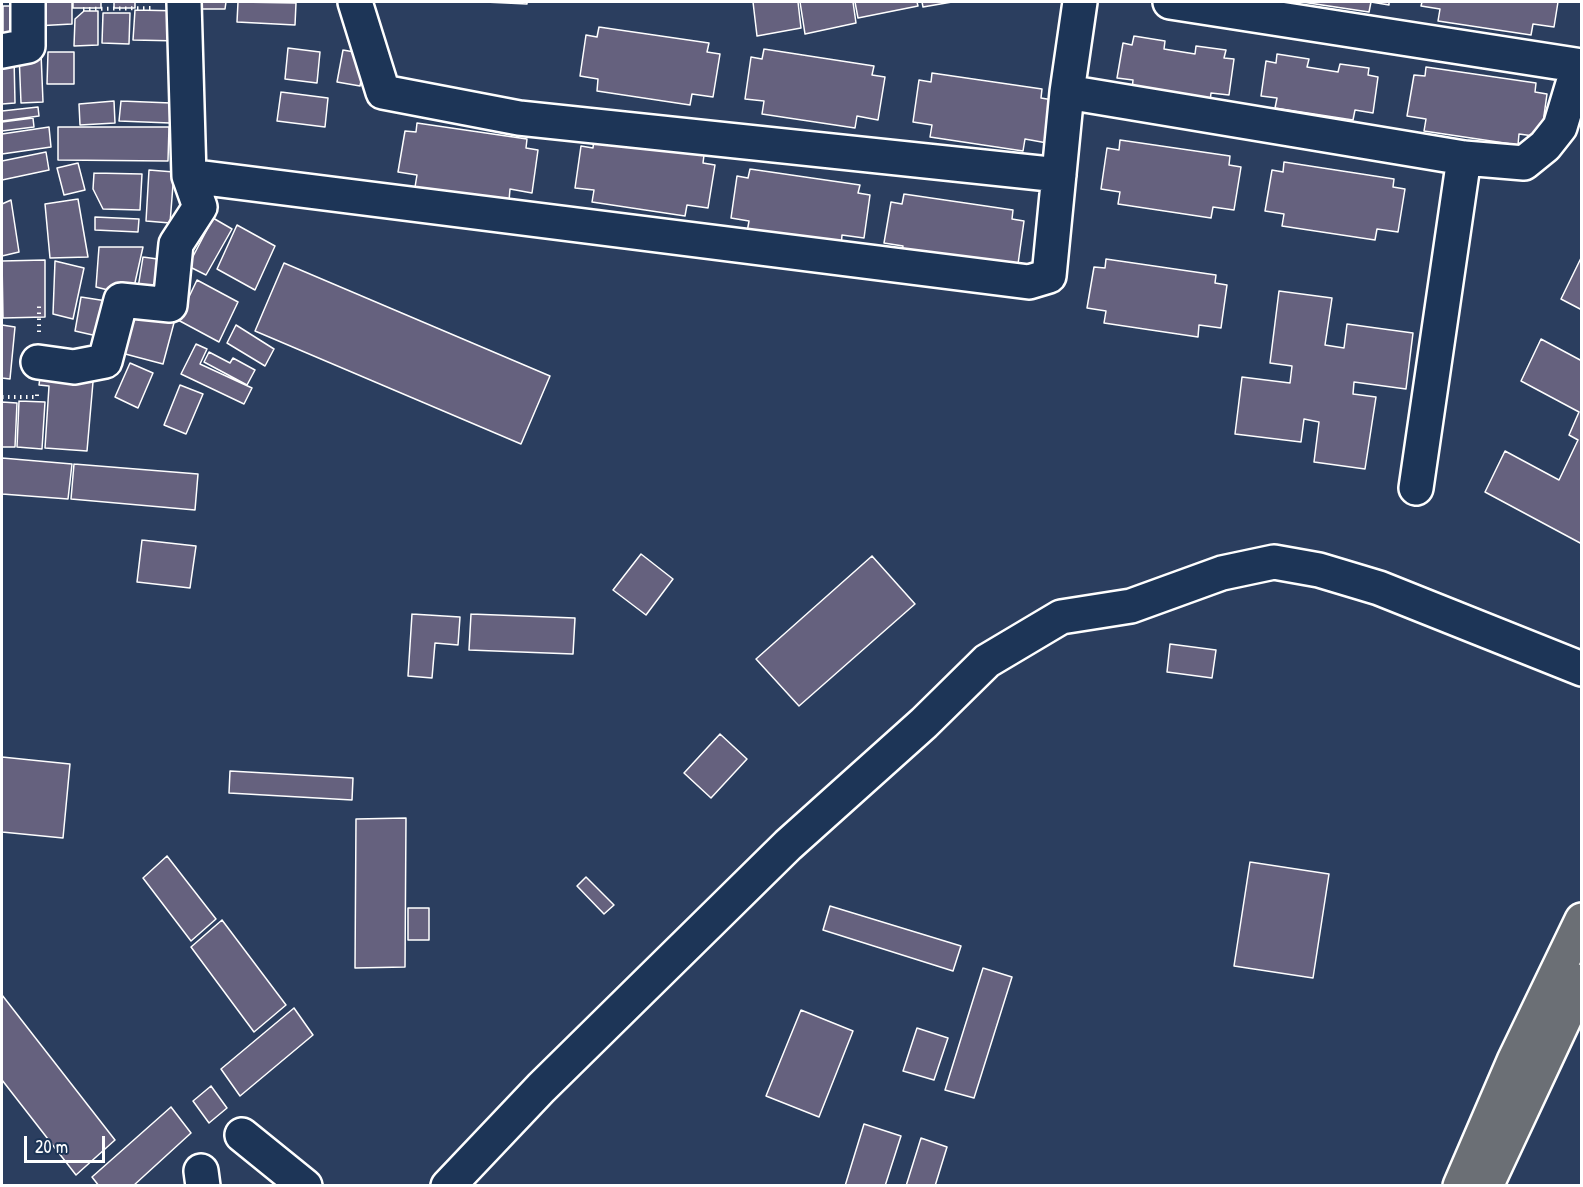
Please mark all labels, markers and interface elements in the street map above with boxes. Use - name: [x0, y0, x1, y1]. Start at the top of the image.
- scale bar: [27, 1124, 108, 1162]
- text: 20 m: [35, 1134, 68, 1159]

